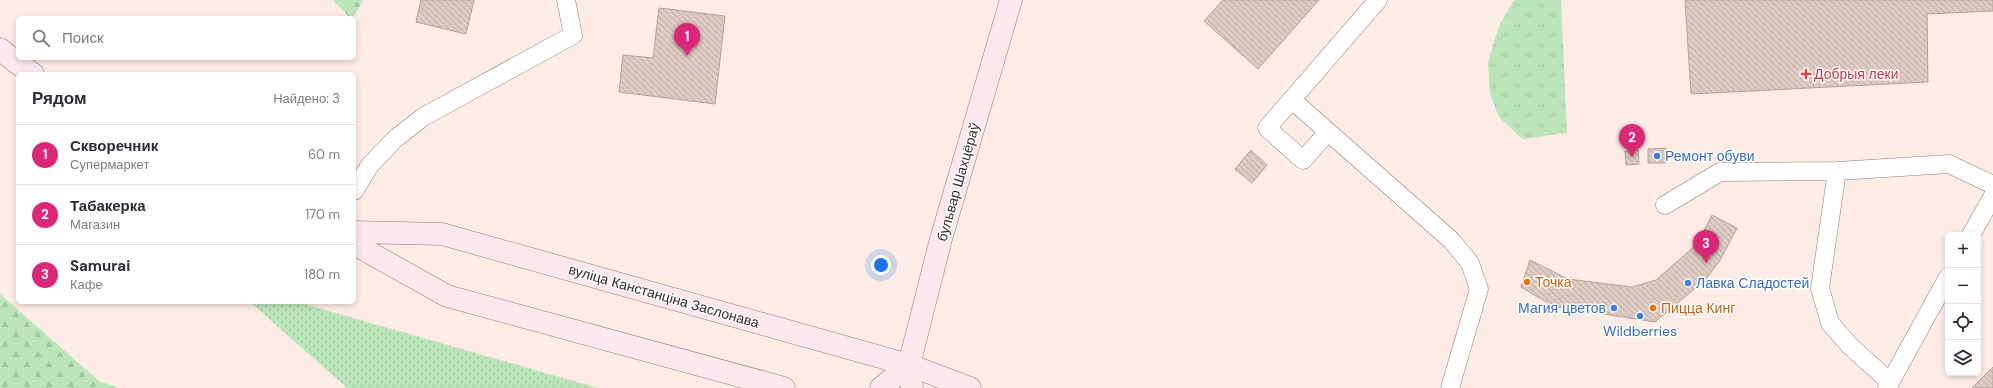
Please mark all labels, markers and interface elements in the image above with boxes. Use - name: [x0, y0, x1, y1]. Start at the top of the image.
- search box: [16, 16, 356, 60]
- pin: 1: [674, 23, 700, 56]
- icon: search: [30, 27, 52, 49]
- text: Поиск: [62, 28, 104, 48]
- place label: Добрыя леки: [1814, 65, 1899, 83]
- marker: Добрыя леки: [1801, 69, 1811, 79]
- text: Рядом: [32, 87, 87, 109]
- text: Найдено: 3: [273, 90, 340, 107]
- street label: бульвар Шахцёраў: [932, 121, 984, 243]
- pin: 2: [1619, 124, 1645, 157]
- text: Скворечник: [70, 136, 158, 156]
- text: 1: [43, 146, 47, 163]
- text: 60 m: [308, 146, 340, 163]
- place label: Ремонт обуви: [1665, 147, 1755, 165]
- marker: Ремонт обуви: [1652, 151, 1662, 161]
- text: Супермаркет: [70, 156, 149, 173]
- text: Табакерка: [70, 196, 146, 216]
- text: 2: [41, 206, 49, 223]
- text: 170 m: [305, 206, 340, 223]
- text: Магазин: [70, 216, 120, 233]
- pin: 3: [1693, 230, 1719, 263]
- map controls: [1945, 232, 1981, 376]
- button: +: [1945, 232, 1981, 268]
- your location: [871, 255, 891, 275]
- text: Samurai: [70, 256, 130, 276]
- street label: вуліца Канстанціна Заслонава: [567, 260, 762, 332]
- text: 3: [41, 266, 49, 283]
- text: 180 m: [304, 266, 340, 283]
- button: −: [1945, 268, 1981, 304]
- place label: Точка: [1535, 273, 1572, 291]
- place label: Лавка Сладостей: [1696, 274, 1809, 292]
- text: Кафе: [70, 276, 103, 293]
- marker: Точка: [1522, 277, 1532, 287]
- marker: Лавка Сладостей: [1683, 278, 1693, 288]
- place label: Магия цветов: [1518, 299, 1606, 317]
- place label: Пицца Кинг: [1661, 299, 1735, 317]
- marker: Магия цветов: [1609, 303, 1619, 313]
- marker: Пицца Кинг: [1648, 303, 1658, 313]
- button: locate: [1945, 304, 1981, 340]
- marker: Wildberries: [1635, 311, 1645, 321]
- place label: Wildberries: [1603, 322, 1677, 340]
- button: layers: [1945, 340, 1981, 376]

